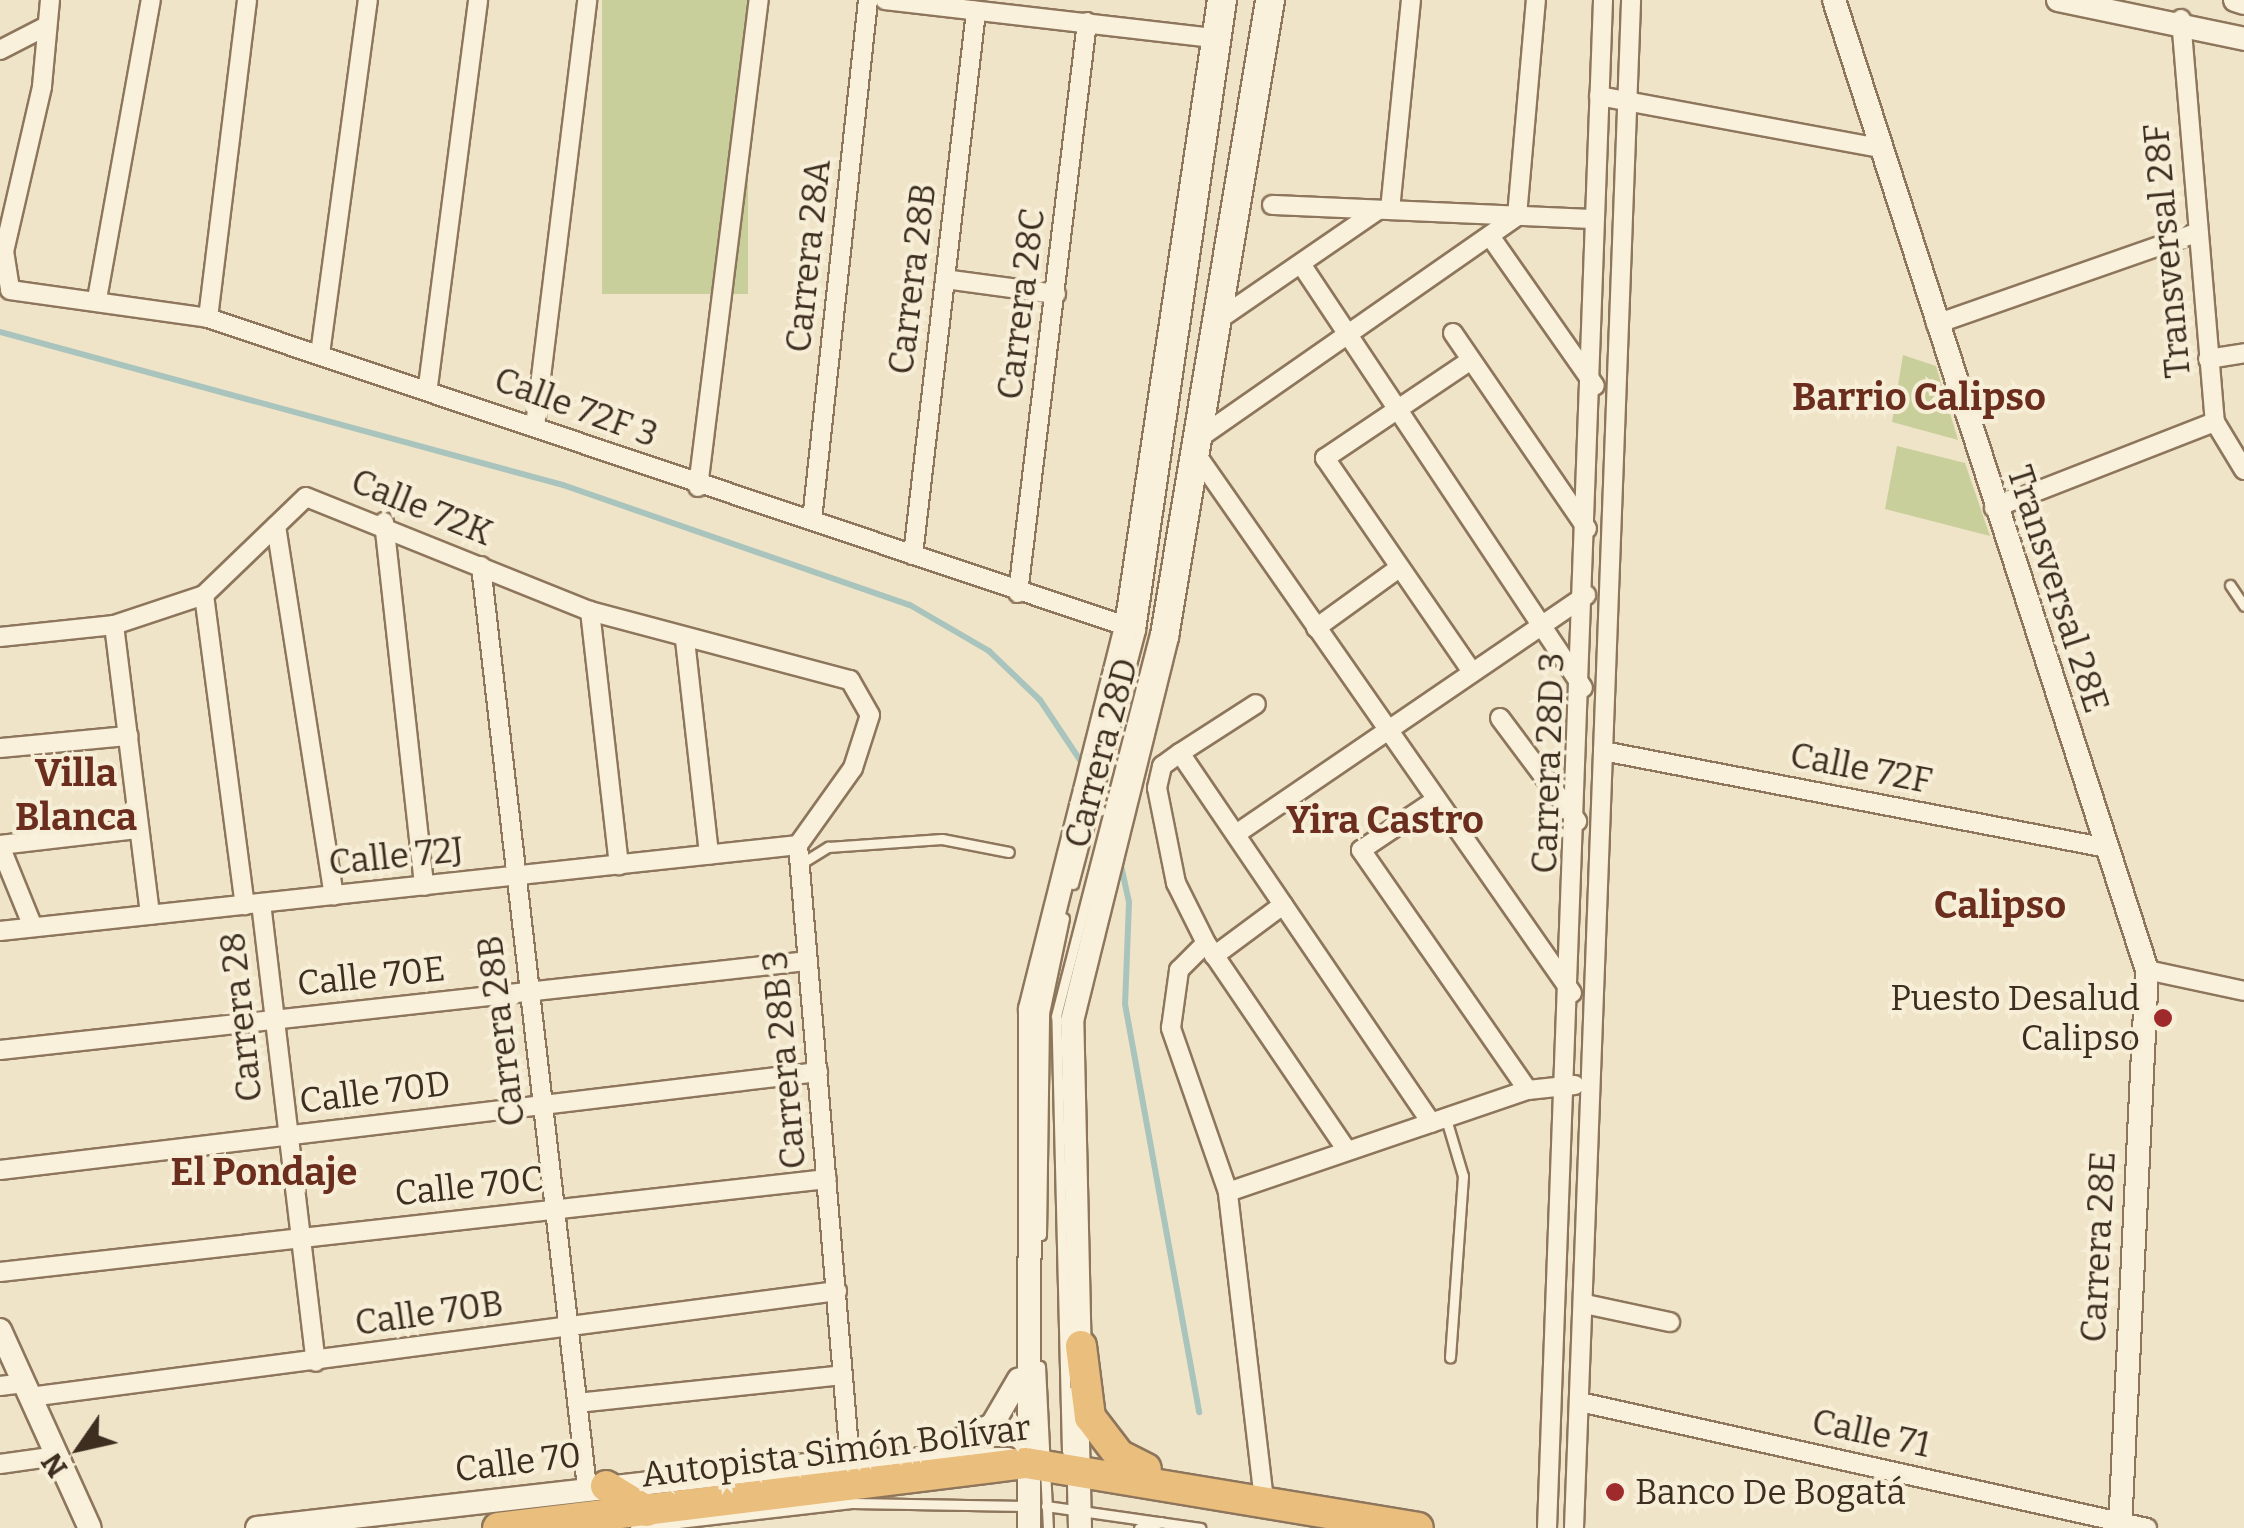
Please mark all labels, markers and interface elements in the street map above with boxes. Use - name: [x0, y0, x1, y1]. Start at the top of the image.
- street label: Transversal 28F: [2135, 122, 2199, 380]
- street label: Carrera 28A: [777, 157, 839, 355]
- street label: Carrera 28B: [879, 181, 945, 377]
- street label: Carrera 28C: [988, 206, 1054, 402]
- street label: Calle 72F 3: [489, 358, 663, 456]
- district label: Barrio Calipso: [1792, 375, 2046, 421]
- street label: Calle 72K: [345, 460, 499, 554]
- street label: Transversal 28E: [1998, 460, 2118, 718]
- street label: Carrera 28D 3: [1523, 652, 1573, 874]
- street label: Carrera 28D: [1056, 654, 1146, 852]
- street label: Calle 72F: [1787, 734, 1935, 802]
- district label: Villa Blanca: [15, 751, 137, 841]
- district label: Yira Castro: [1286, 798, 1484, 844]
- street label: Calle 72J: [327, 828, 465, 884]
- district label: Calipso: [1934, 883, 2066, 929]
- street label: Carrera 28: [211, 930, 271, 1104]
- street label: Carrera 28B: [468, 933, 534, 1129]
- street label: Calle 70E: [295, 947, 447, 1005]
- street label: Carrera 28B 3: [754, 949, 814, 1171]
- place label: Puesto Desalud Calipso: [1890, 977, 2140, 1059]
- marker: Puesto Desalud Calipso: [2150, 1005, 2176, 1031]
- street label: Calle 70D: [297, 1062, 453, 1122]
- district label: El Pondaje: [171, 1150, 357, 1196]
- street label: Carrera 28E: [2072, 1150, 2124, 1344]
- street label: Calle 70C: [393, 1157, 545, 1215]
- street label: Calle 70B: [352, 1282, 506, 1344]
- north arrow: [30, 1398, 130, 1498]
- street label: Calle 71: [1808, 1400, 1934, 1466]
- street label: Autopista Simón Bolívar: [639, 1406, 1033, 1496]
- street label: Calle 70: [453, 1433, 583, 1491]
- text: N: [35, 1447, 74, 1483]
- place label: Banco De Bogatá: [1635, 1471, 1906, 1513]
- marker: Banco De Bogatá: [1604, 1481, 1626, 1503]

